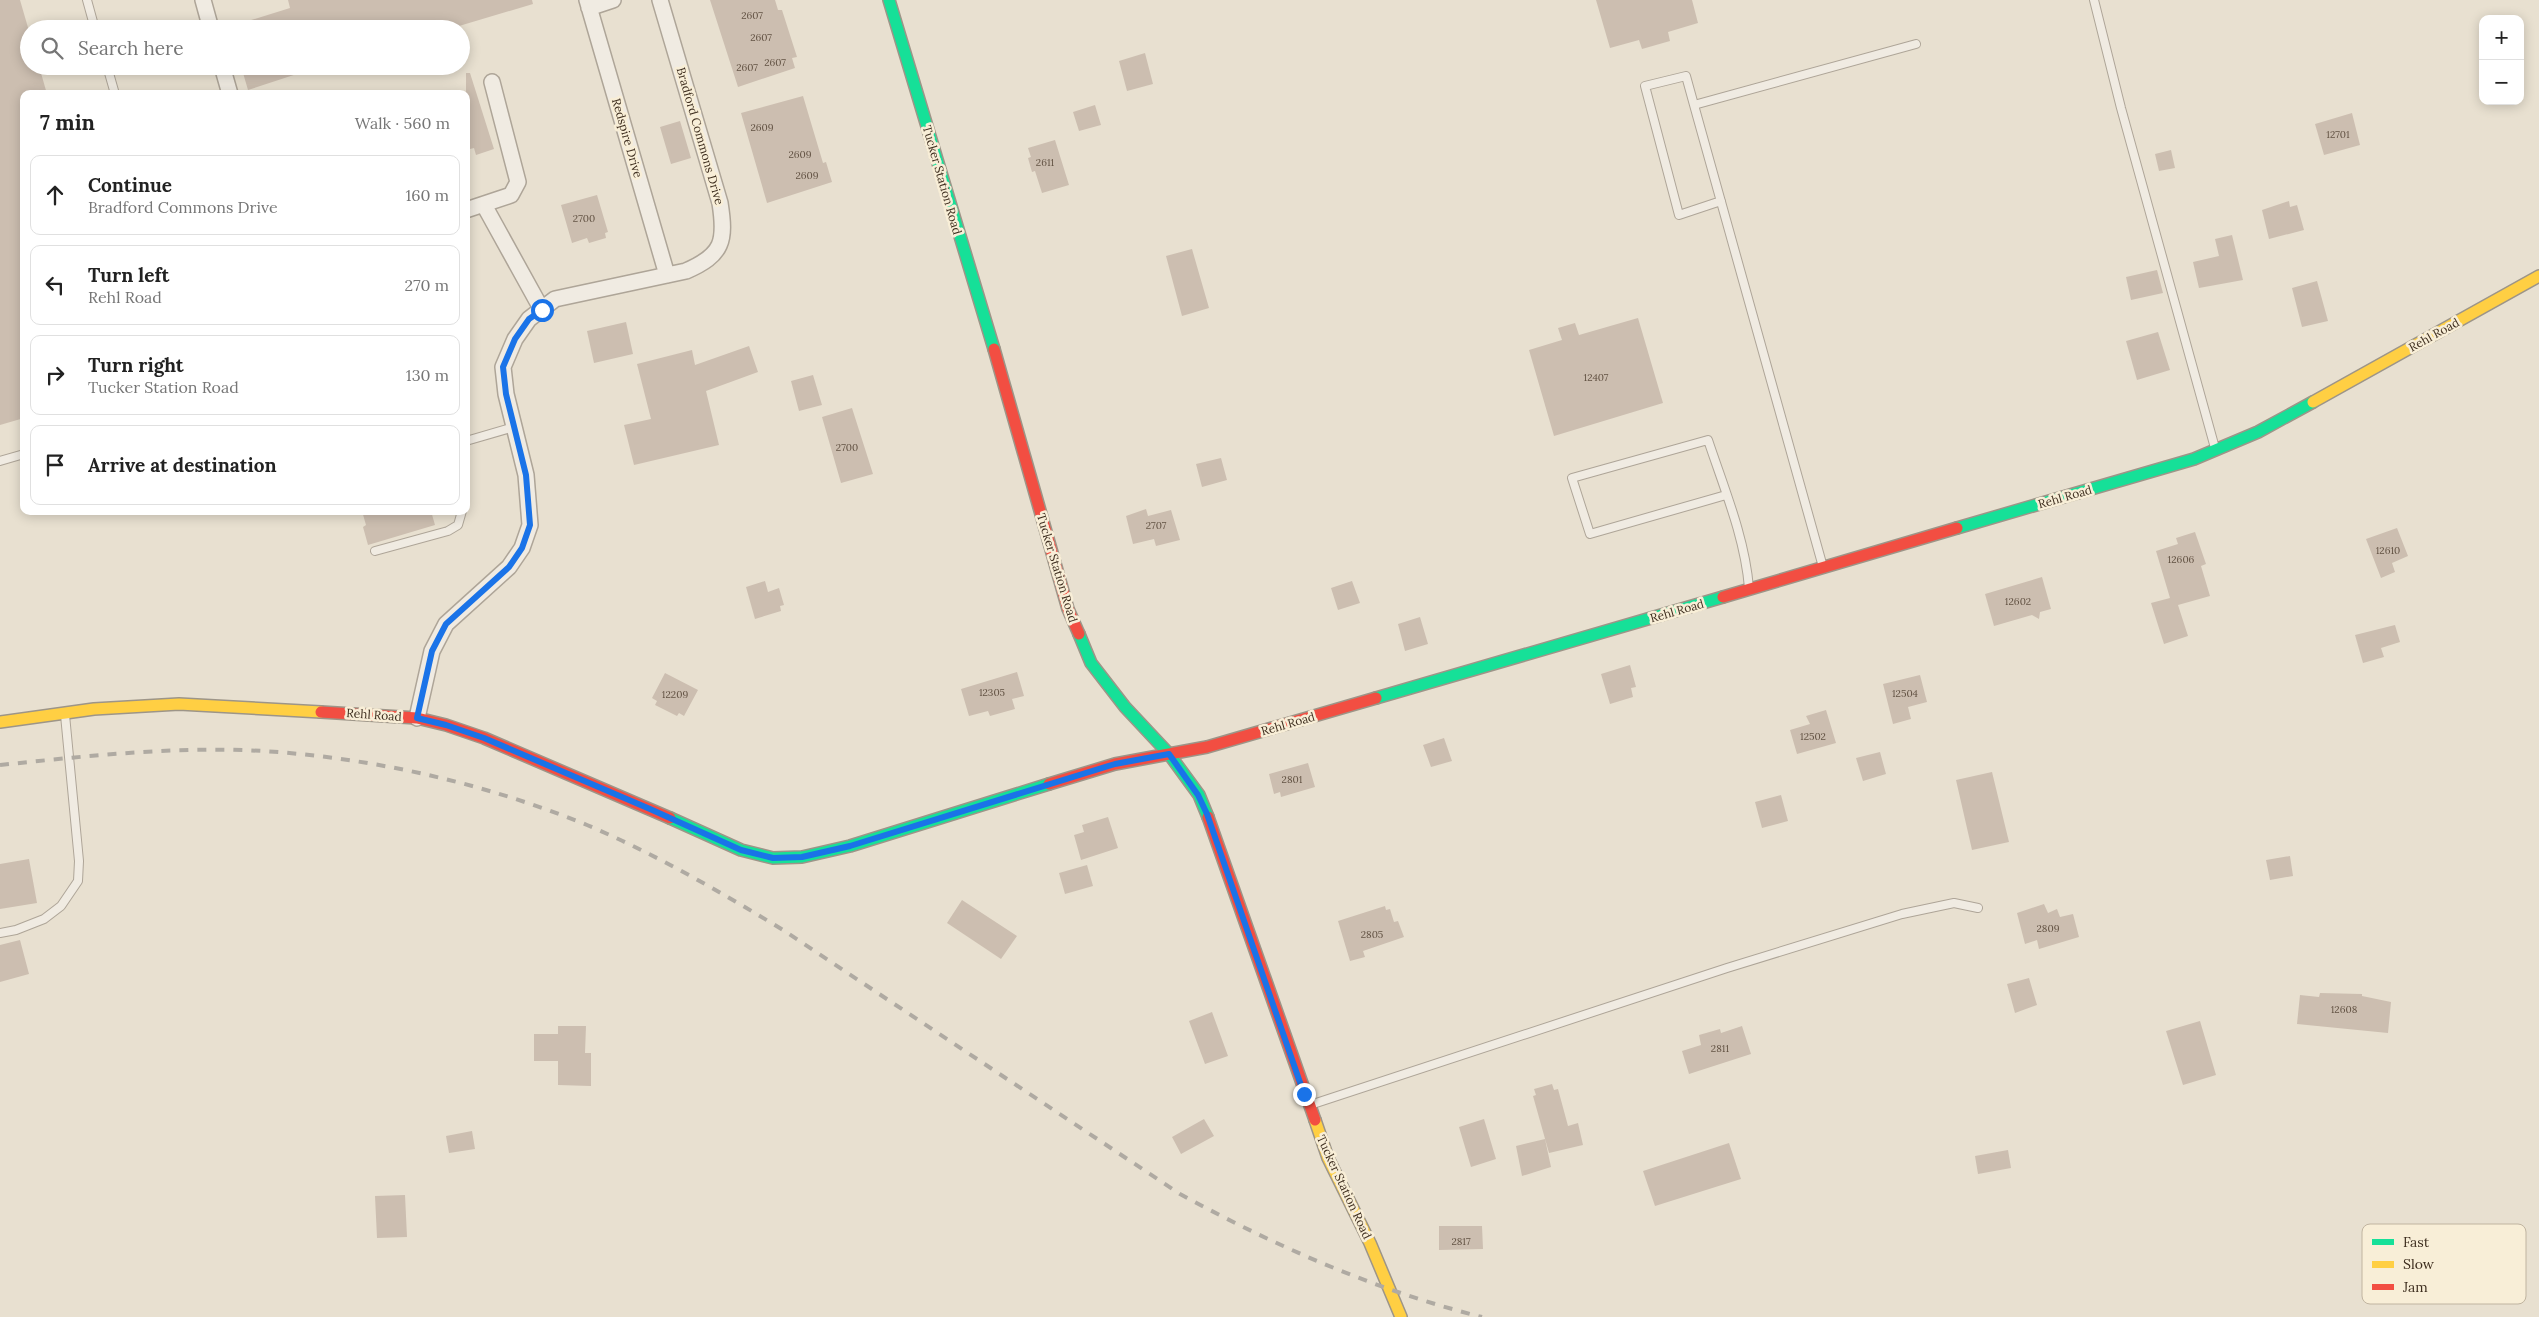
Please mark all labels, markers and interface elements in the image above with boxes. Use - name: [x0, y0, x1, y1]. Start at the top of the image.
- house number: 2607: [741, 9, 763, 22]
- map controls: [2479, 15, 2524, 105]
- button: +: [2479, 15, 2524, 60]
- search box: [20, 20, 470, 75]
- house number: 2607: [750, 31, 772, 44]
- icon: search: [38, 34, 66, 62]
- text: Search here: [78, 36, 184, 60]
- house number: 2607: [764, 56, 786, 69]
- button: −: [2479, 60, 2524, 105]
- house number: 2607: [736, 61, 758, 74]
- street label: Bradford Commons Drive: [674, 65, 727, 207]
- street label: Redspire Drive: [609, 96, 646, 180]
- text: 7 min: [40, 109, 95, 136]
- text: Walk · 560 m: [355, 113, 450, 133]
- house number: 2609: [750, 121, 774, 134]
- street label: Tucker Station Road: [920, 123, 965, 236]
- house number: 12701: [2326, 128, 2350, 141]
- house number: 2609: [788, 148, 812, 161]
- house number: 2611: [1036, 156, 1055, 169]
- house number: 2609: [795, 169, 819, 182]
- text: Continue: [88, 173, 172, 197]
- icon: ahead: [41, 181, 69, 209]
- text: 160 m: [405, 185, 449, 205]
- text: Bradford Commons Drive: [88, 197, 278, 217]
- house number: 2700: [573, 212, 595, 225]
- text: Turn left: [88, 263, 169, 287]
- icon: left: [41, 271, 69, 299]
- text: 270 m: [405, 275, 449, 295]
- text: Rehl Road: [88, 287, 162, 307]
- route start: [531, 299, 554, 322]
- street label: Rehl Road: [2406, 315, 2462, 355]
- text: Turn right: [88, 353, 184, 377]
- icon: right: [41, 361, 69, 389]
- text: 130 m: [406, 365, 449, 385]
- house number: 12407: [1584, 371, 1609, 384]
- text: Tucker Station Road: [88, 377, 239, 397]
- house number: 2700: [836, 441, 858, 454]
- icon: arrive: [41, 451, 69, 479]
- text: Arrive at destination: [88, 453, 277, 477]
- street label: Rehl Road: [2036, 482, 2094, 511]
- street label: Tucker Station Road: [1034, 512, 1081, 624]
- house number: 2707: [1146, 519, 1167, 532]
- house number: 12610: [2376, 544, 2400, 557]
- house number: 12606: [2168, 553, 2195, 566]
- house number: 12602: [2005, 595, 2031, 608]
- street label: Rehl Road: [1648, 596, 1706, 625]
- house number: 12305: [979, 686, 1005, 699]
- house number: 12504: [1892, 687, 1919, 700]
- house number: 12209: [662, 688, 688, 701]
- street label: Rehl Road: [346, 705, 402, 724]
- street label: Rehl Road: [1259, 709, 1317, 738]
- house number: 12502: [1800, 730, 1826, 743]
- house number: 2801: [1282, 773, 1303, 786]
- house number: 2809: [2037, 922, 2060, 935]
- house number: 2805: [1361, 928, 1383, 941]
- house number: 12608: [2331, 1003, 2358, 1016]
- house number: 2811: [1711, 1042, 1729, 1055]
- route end: [1293, 1083, 1316, 1106]
- street label: Tucker Station Road: [1314, 1132, 1375, 1241]
- legend: [2362, 1224, 2526, 1304]
- text: Fast: [2403, 1233, 2430, 1251]
- house number: 2817: [1451, 1235, 1471, 1248]
- text: Slow: [2403, 1255, 2435, 1273]
- text: Jam: [2402, 1278, 2428, 1296]

